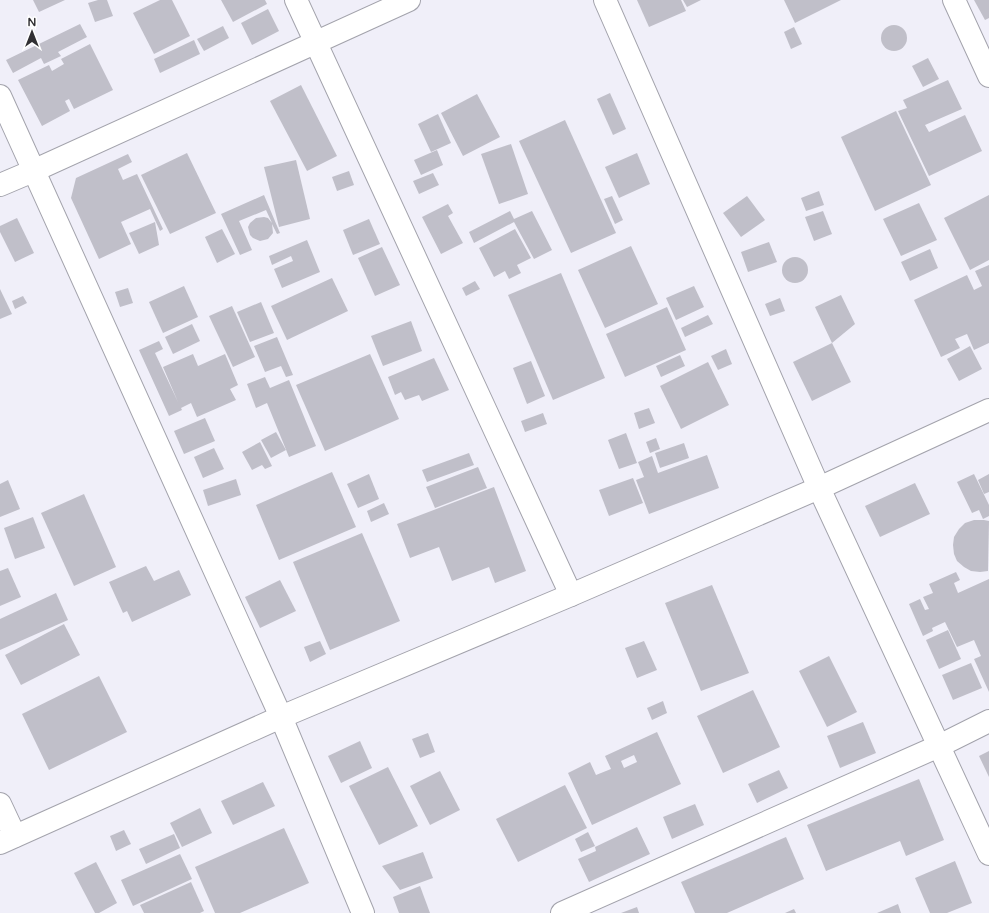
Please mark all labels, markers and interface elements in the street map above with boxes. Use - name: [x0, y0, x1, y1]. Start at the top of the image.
- north arrow: [12, 12, 52, 52]
- text: N: [28, 16, 36, 29]

